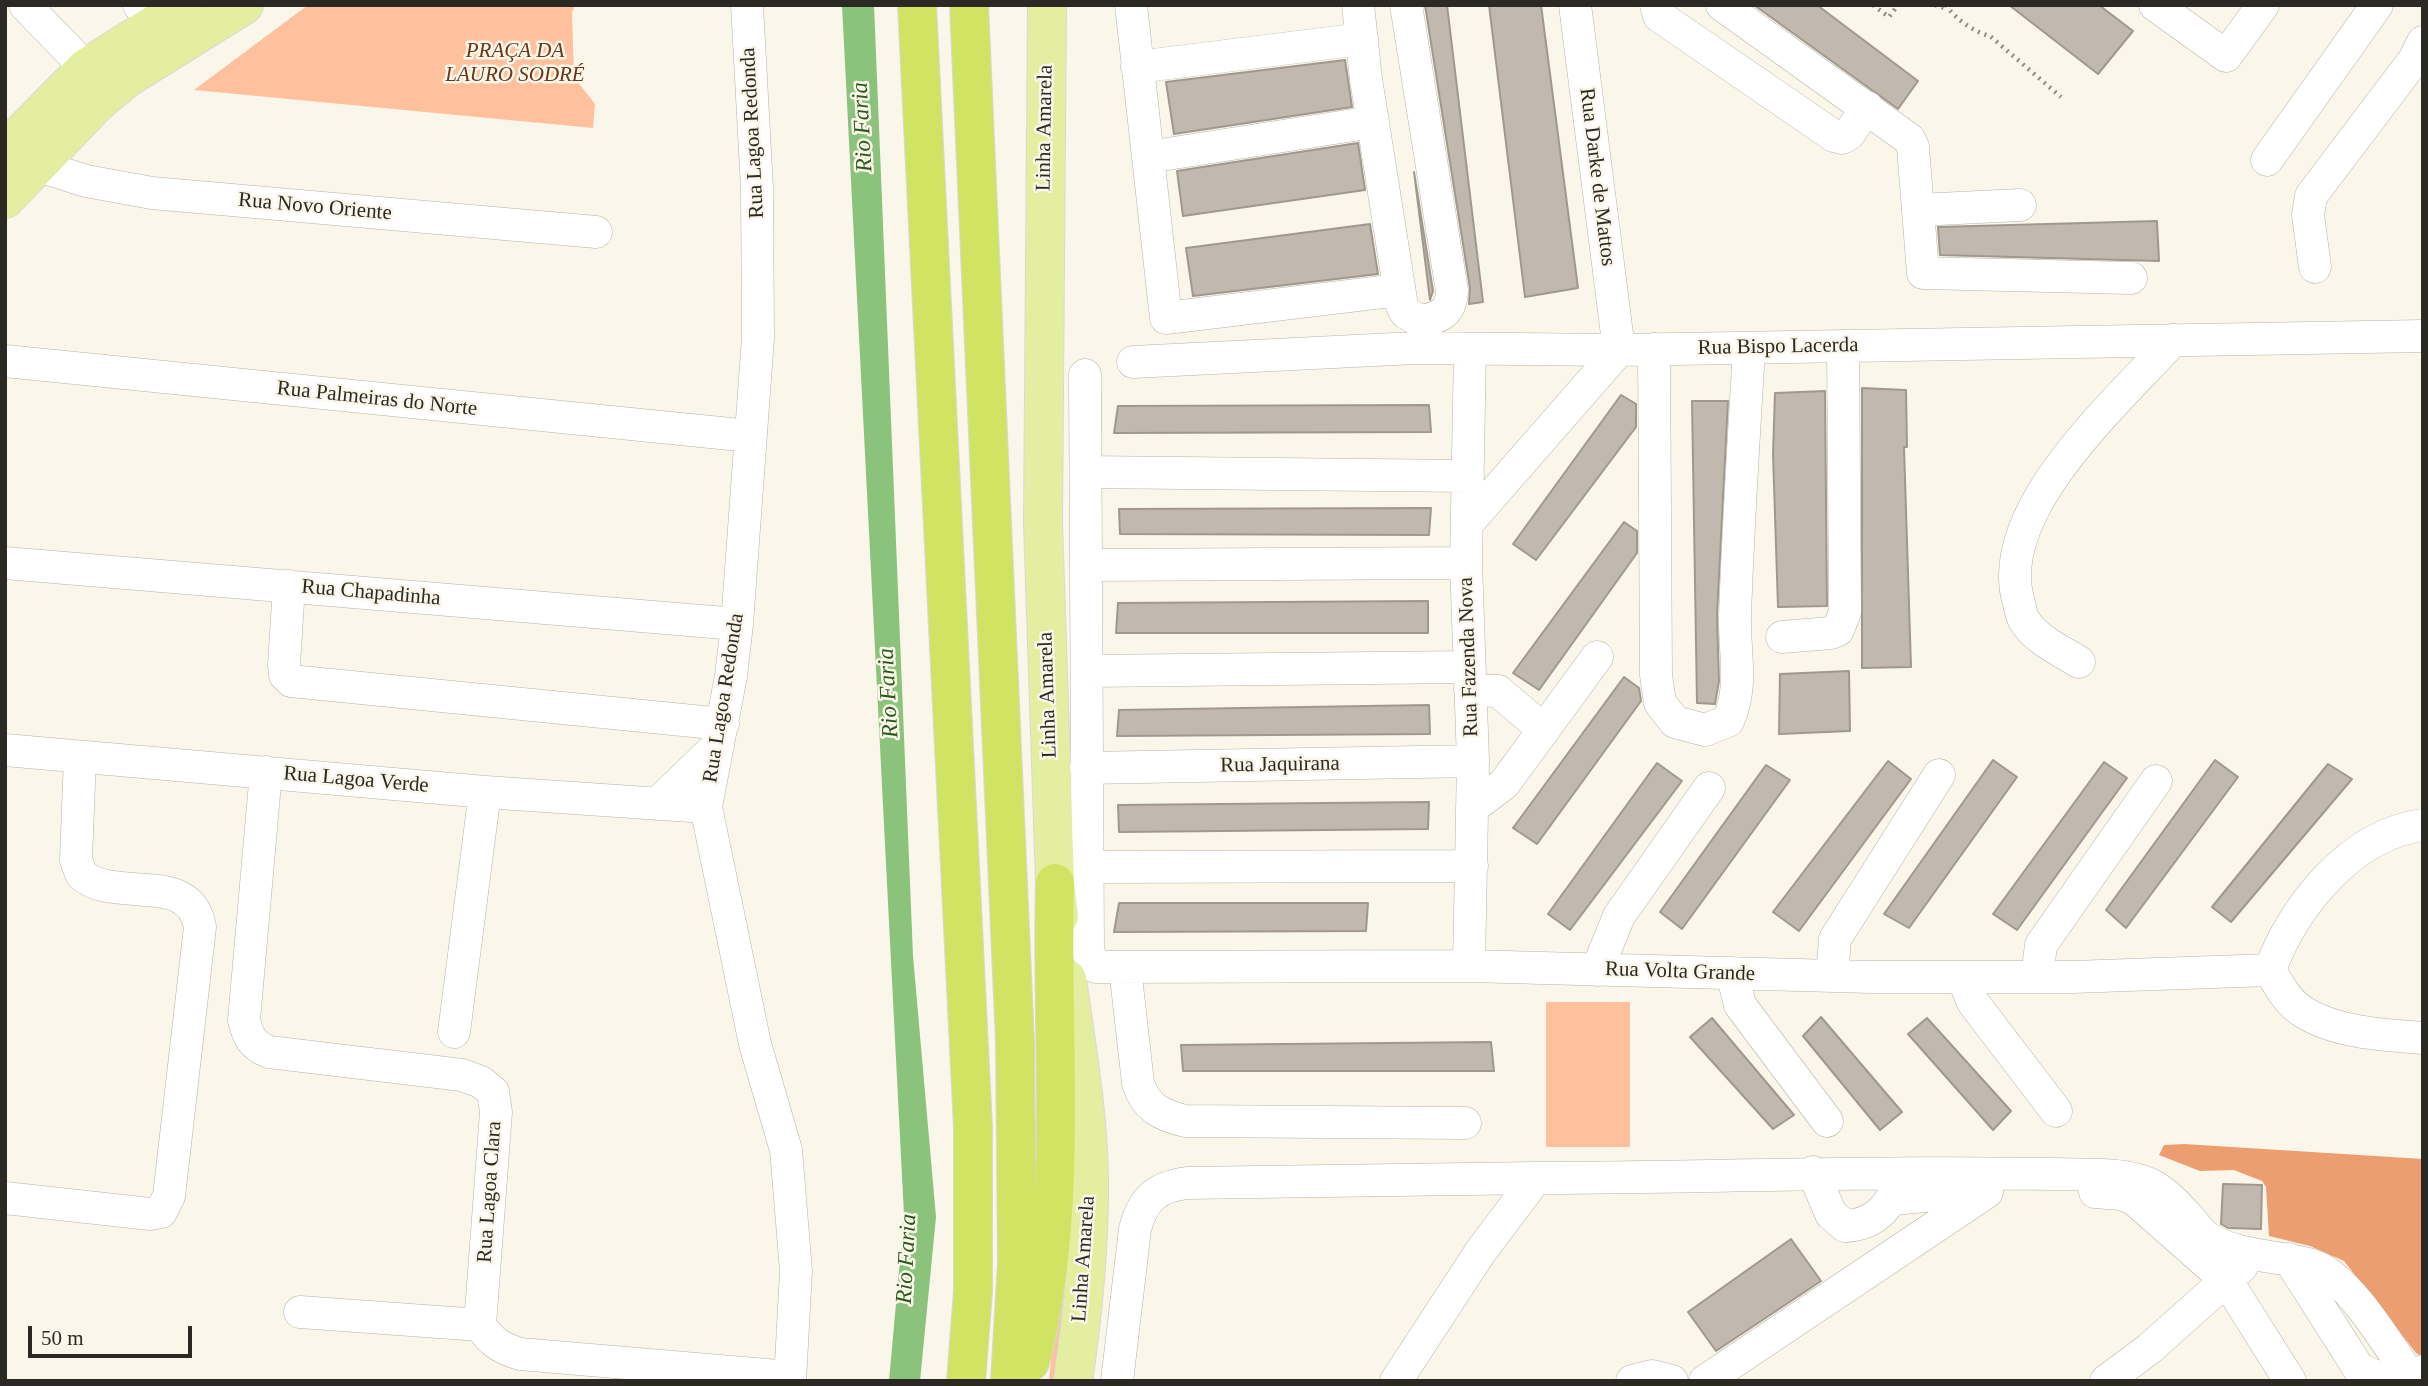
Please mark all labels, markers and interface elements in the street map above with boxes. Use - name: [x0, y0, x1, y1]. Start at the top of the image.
- park label: PRAÇA DA LAURO SODRÉ: [445, 38, 585, 88]
- street label: Rua Lagoa Redonda: [736, 47, 770, 219]
- street label: Linha Amarela: [1031, 65, 1059, 191]
- water label: Rio Faria: [847, 81, 879, 173]
- street label: Rua Darke de Mattos: [1574, 87, 1620, 267]
- street label: Rua Novo Oriente: [237, 188, 393, 226]
- street label: Rua Bispo Lacerda: [1697, 333, 1859, 361]
- street label: Rua Palmeiras do Norte: [276, 376, 478, 422]
- street label: Rua Chapadinha: [300, 574, 442, 612]
- street label: Rua Fazenda Nova: [1454, 577, 1484, 737]
- street label: Rua Lagoa Redonda: [698, 611, 750, 785]
- street label: Linha Amarela: [1033, 631, 1063, 759]
- water label: Rio Faria: [873, 647, 905, 739]
- street label: Rua Jaquirana: [1220, 751, 1340, 779]
- street label: Rua Lagoa Verde: [282, 761, 430, 799]
- street label: Rua Volta Grande: [1605, 957, 1755, 987]
- street label: Rua Lagoa Clara: [472, 1120, 508, 1264]
- street label: Linha Amarela: [1067, 1195, 1101, 1323]
- water label: Rio Faria: [891, 1213, 923, 1305]
- scale bar: [32, 1312, 196, 1356]
- text: 50 m: [41, 1326, 84, 1350]

